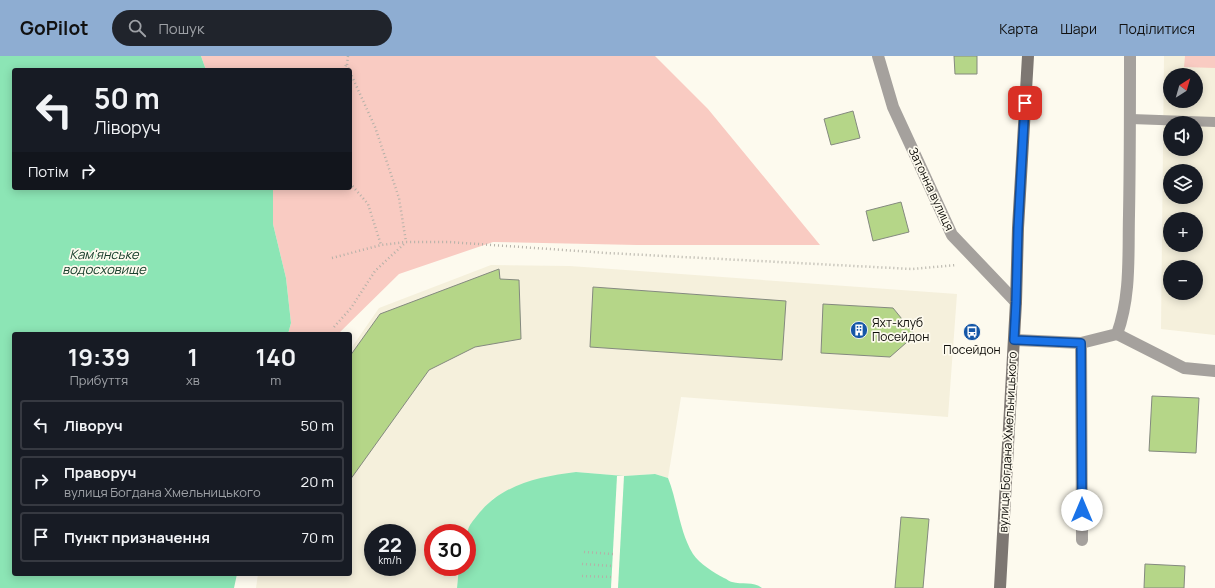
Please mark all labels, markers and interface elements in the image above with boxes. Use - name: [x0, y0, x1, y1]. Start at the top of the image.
- search box: [112, 10, 392, 46]
- text: GoPilot: [20, 15, 88, 41]
- icon: search: [126, 17, 148, 39]
- text: Пошук: [158, 18, 204, 39]
- text: Карта: [999, 19, 1038, 38]
- text: Шари: [1060, 19, 1097, 38]
- text: Поділитися: [1119, 19, 1195, 38]
- north arrow: [1163, 68, 1203, 108]
- map controls: [1163, 68, 1203, 300]
- text: 50 m: [94, 79, 160, 117]
- icon: left: [28, 84, 80, 136]
- pin: [1008, 86, 1042, 120]
- icon: arrive: [1014, 92, 1036, 114]
- text: Ліворуч: [94, 115, 161, 139]
- button: sound: [1163, 116, 1203, 156]
- street label: Затонна вулиця: [905, 144, 958, 233]
- icon: right: [77, 160, 99, 182]
- text: Потім: [28, 161, 69, 182]
- button: layers: [1163, 164, 1203, 204]
- button: +: [1163, 212, 1203, 252]
- water label: Кам'янське водосховище: [62, 245, 147, 278]
- button: −: [1163, 260, 1203, 300]
- place label: Яхт-клуб Посейдон: [872, 314, 929, 345]
- building icon: Яхт-клуб Посейдон: [849, 320, 869, 340]
- bus stop icon: Посейдон: [962, 322, 982, 342]
- text: 19:39: [68, 340, 130, 373]
- text: 1: [188, 340, 198, 373]
- text: 140: [255, 340, 296, 373]
- place label: Посейдон: [943, 341, 1001, 358]
- street label: вулиця Богдана Хмельницького: [994, 351, 1021, 533]
- text: Прибуття: [70, 371, 128, 389]
- text: хв: [186, 371, 200, 389]
- text: m: [270, 371, 281, 389]
- icon: left: [30, 414, 52, 436]
- text: Ліворуч: [64, 415, 123, 436]
- text: 50 m: [300, 415, 334, 436]
- text: Праворуч: [64, 462, 136, 483]
- icon: right: [30, 470, 52, 492]
- text: 20 m: [301, 471, 334, 492]
- text: вулиця Богдана Хмельницького: [64, 483, 261, 501]
- position arrow: [1061, 489, 1103, 531]
- speed limit sign: 30: [424, 524, 476, 576]
- icon: arrive: [30, 526, 52, 548]
- text: Пункт призначення: [64, 527, 210, 548]
- text: 70 m: [302, 527, 334, 548]
- text: 22: [378, 531, 402, 558]
- text: km/h: [378, 553, 402, 567]

